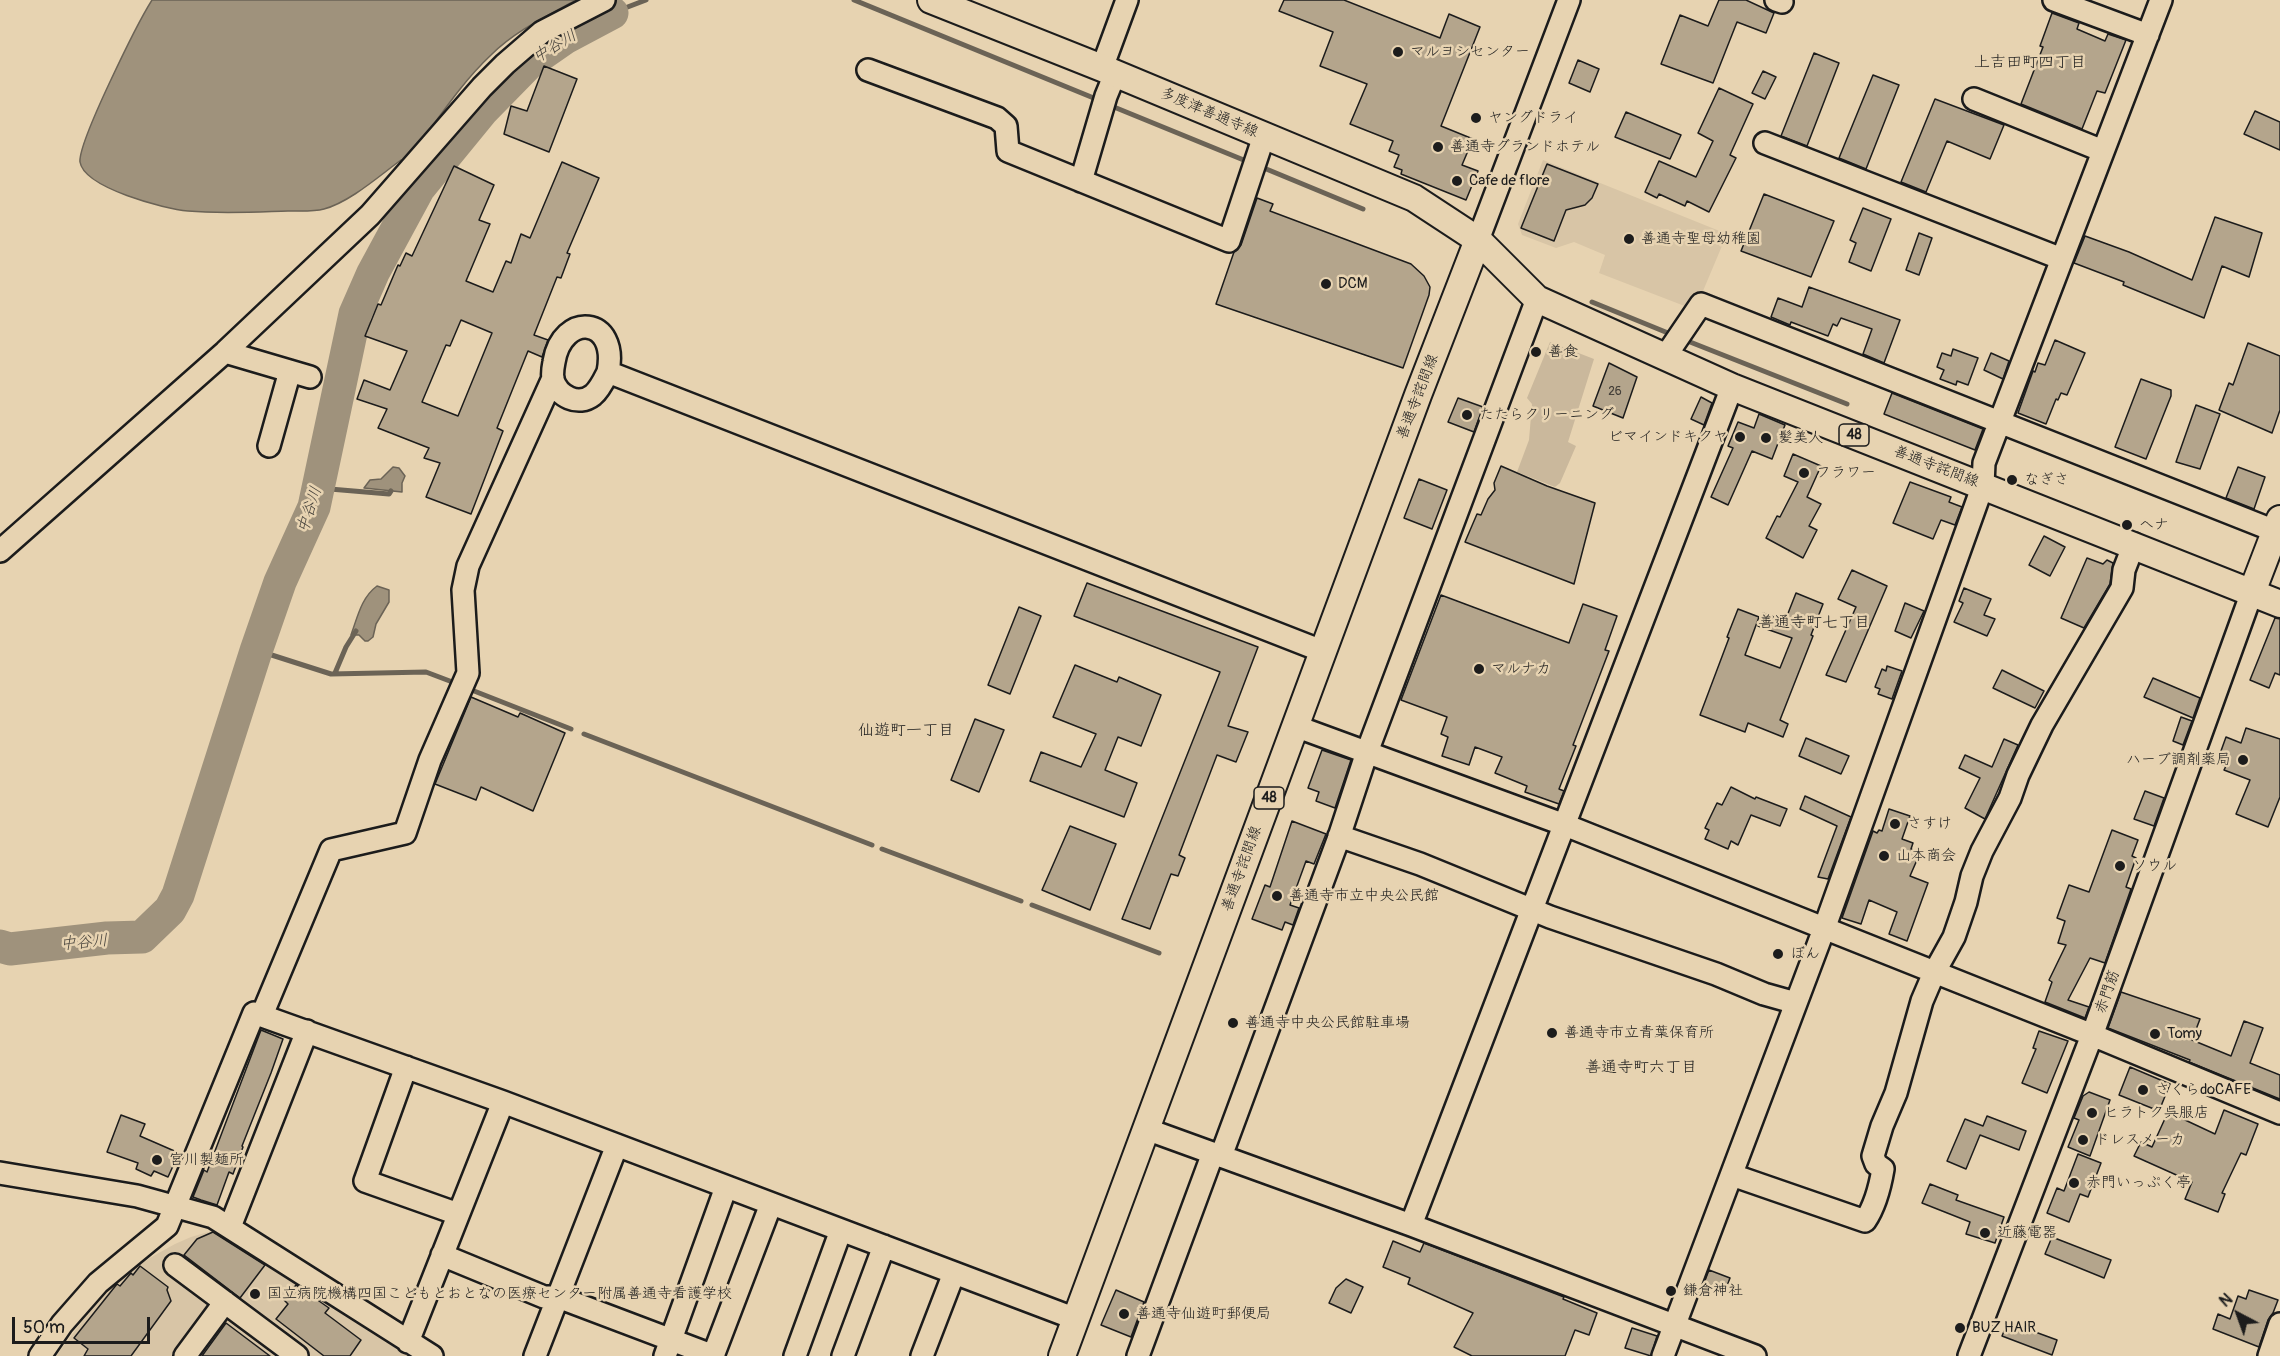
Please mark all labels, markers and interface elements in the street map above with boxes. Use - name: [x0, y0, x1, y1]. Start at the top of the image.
- water label: 中谷川: [529, 26, 581, 68]
- place label: マルヨシセンター: [1410, 43, 1530, 61]
- marker: マルヨシセンター: [1391, 45, 1405, 59]
- district label: 上吉田町四丁目: [1974, 53, 2086, 73]
- street label: 多度津善通寺線: [1157, 84, 1261, 142]
- place label: ヤングドライ: [1488, 109, 1578, 127]
- marker: ヤングドライ: [1469, 111, 1483, 125]
- place label: 善通寺グランドホテル: [1450, 138, 1600, 156]
- marker: 善通寺グランドホテル: [1431, 140, 1445, 154]
- place label: Cafe de flore: [1469, 172, 1549, 190]
- marker: Cafe de flore: [1450, 174, 1464, 188]
- place label: 善通寺聖母幼稚園: [1641, 230, 1761, 248]
- marker: 善通寺聖母幼稚園: [1622, 232, 1636, 246]
- place label: DCM: [1338, 275, 1367, 293]
- marker: DCM: [1319, 277, 1333, 291]
- place label: 善食: [1548, 343, 1578, 361]
- marker: 善食: [1529, 345, 1543, 359]
- street label: 善通寺詫間線: [1393, 352, 1443, 442]
- house number: 26: [1608, 385, 1622, 399]
- place label: たたらクリーニング: [1479, 406, 1614, 424]
- marker: たたらクリーニング: [1460, 408, 1474, 422]
- road number: 48: [1839, 424, 1869, 446]
- place label: ビマインドキクヤ: [1608, 428, 1728, 446]
- place label: 髪美人: [1778, 429, 1823, 447]
- marker: ビマインドキクヤ: [1733, 430, 1747, 444]
- marker: 髪美人: [1759, 431, 1773, 445]
- street label: 善通寺詫間線: [1891, 442, 1981, 492]
- place label: フラワー: [1816, 464, 1876, 482]
- marker: フラワー: [1797, 466, 1811, 480]
- place label: なぎさ: [2024, 471, 2069, 489]
- marker: なぎさ: [2005, 473, 2019, 487]
- water label: 中谷川: [293, 484, 327, 536]
- place label: ヘナ: [2139, 516, 2169, 534]
- marker: ヘナ: [2120, 518, 2134, 532]
- district label: 善通寺町七丁目: [1758, 613, 1870, 633]
- place label: マルナカ: [1491, 660, 1551, 678]
- marker: マルナカ: [1472, 662, 1486, 676]
- district label: 仙遊町一丁目: [858, 721, 954, 741]
- place label: ハーブ調剤薬局: [2126, 751, 2231, 769]
- marker: ハーブ調剤薬局: [2236, 753, 2250, 767]
- road number: 48: [1254, 787, 1284, 809]
- place label: さすけ: [1907, 815, 1952, 833]
- marker: さすけ: [1888, 817, 1902, 831]
- street label: 善通寺詫間線: [1218, 824, 1266, 914]
- place label: 山本商会: [1896, 847, 1956, 865]
- marker: 山本商会: [1877, 849, 1891, 863]
- place label: ソウル: [2132, 857, 2177, 875]
- marker: ソウル: [2113, 859, 2127, 873]
- place label: 善通寺市立中央公民館: [1289, 887, 1439, 905]
- marker: 善通寺市立中央公民館: [1270, 889, 1284, 903]
- water label: 中谷川: [59, 931, 109, 955]
- place label: ぼん: [1790, 945, 1820, 963]
- marker: ぼん: [1771, 947, 1785, 961]
- street label: 赤門筋: [2092, 968, 2124, 1016]
- place label: 善通寺中央公民館駐車場: [1245, 1014, 1410, 1032]
- marker: 善通寺中央公民館駐車場: [1226, 1016, 1240, 1030]
- place label: 善通寺市立青葉保育所: [1564, 1024, 1714, 1042]
- place label: Tomy: [2167, 1025, 2202, 1043]
- marker: 善通寺市立青葉保育所: [1545, 1026, 1559, 1040]
- marker: Tomy: [2148, 1027, 2162, 1041]
- district label: 善通寺町六丁目: [1585, 1058, 1697, 1078]
- place label: さくらdoCAFE: [2155, 1081, 2251, 1099]
- marker: さくらdoCAFE: [2136, 1083, 2150, 1097]
- place label: ヒラトク呉服店: [2104, 1104, 2209, 1122]
- marker: ヒラトク呉服店: [2085, 1106, 2099, 1120]
- place label: ドレスメーカ: [2095, 1131, 2185, 1149]
- marker: ドレスメーカ: [2076, 1133, 2090, 1147]
- place label: 宮川製麺所: [169, 1151, 244, 1169]
- marker: 宮川製麺所: [150, 1153, 164, 1167]
- place label: 赤門いっぷく亭: [2086, 1174, 2191, 1192]
- marker: 赤門いっぷく亭: [2067, 1176, 2081, 1190]
- place label: 近藤電器: [1997, 1224, 2057, 1242]
- marker: 近藤電器: [1978, 1226, 1992, 1240]
- place label: 鎌倉神社: [1683, 1282, 1743, 1300]
- marker: 鎌倉神社: [1664, 1284, 1678, 1298]
- north arrow: [2208, 1284, 2268, 1344]
- place label: 国立病院機構四国こどもとおとなの医療センター附属善通寺看護学校: [267, 1285, 732, 1303]
- marker: 国立病院機構四国こどもとおとなの医療センター附属善通寺看護学校: [248, 1287, 262, 1301]
- text: N: [2216, 1289, 2237, 1312]
- scale bar: [15, 1305, 153, 1343]
- place label: 善通寺仙遊町郵便局: [1136, 1305, 1271, 1323]
- marker: 善通寺仙遊町郵便局: [1117, 1307, 1131, 1321]
- text: 50 m: [23, 1316, 65, 1339]
- place label: BUZ HAIR: [1972, 1319, 2036, 1337]
- marker: BUZ HAIR: [1953, 1321, 1967, 1335]

